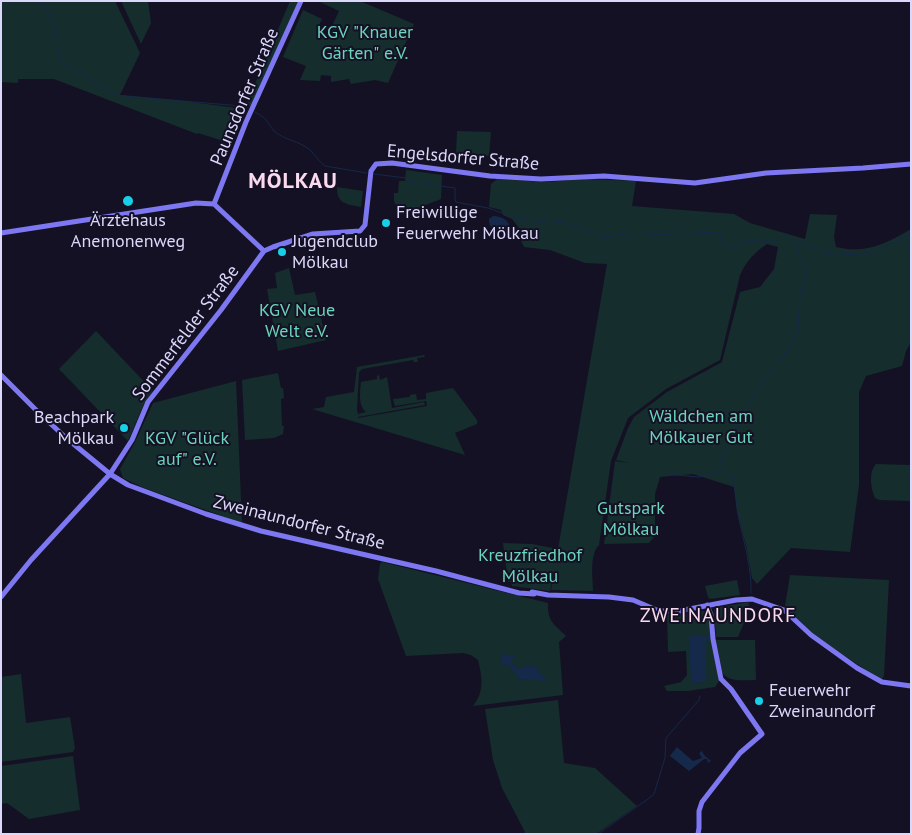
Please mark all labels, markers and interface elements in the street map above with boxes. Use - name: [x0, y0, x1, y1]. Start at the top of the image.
- park label: KGV "Knauer Gärten" e.V.: [317, 22, 413, 64]
- street label: Paunsdorfer Straße: [206, 25, 284, 169]
- street label: Engelsdorfer Straße: [386, 141, 540, 175]
- district label: MÖLKAU: [247, 169, 339, 195]
- marker: Ärztehaus Anemonenweg: [121, 194, 135, 208]
- place label: Freiwillige Feuerwehr Mölkau: [396, 202, 539, 244]
- place label: Ärztehaus Anemonenweg: [71, 210, 185, 252]
- marker: Freiwillige Feuerwehr Mölkau: [380, 217, 392, 229]
- place label: Jugendclub Mölkau: [292, 231, 378, 274]
- marker: Jugendclub Mölkau: [276, 246, 288, 258]
- street label: Sommerfelder Straße: [128, 261, 244, 405]
- park label: KGV Neue Welt e.V.: [259, 300, 335, 342]
- park label: Wäldchen am Mölkauer Gut: [649, 406, 753, 448]
- place label: Beachpark Mölkau: [34, 407, 114, 449]
- marker: Beachpark Mölkau: [118, 422, 130, 434]
- park label: KGV "Glück auf" e.V.: [145, 428, 229, 470]
- street label: Zweinaundorfer Straße: [211, 491, 387, 555]
- park label: Gutspark Mölkau: [597, 498, 665, 540]
- park label: Kreuzfriedhof Mölkau: [478, 545, 582, 588]
- district label: ZWEINAUNDORF: [638, 604, 798, 628]
- place label: Feuerwehr Zweinaundorf: [769, 680, 875, 722]
- marker: Feuerwehr Zweinaundorf: [753, 695, 765, 707]

